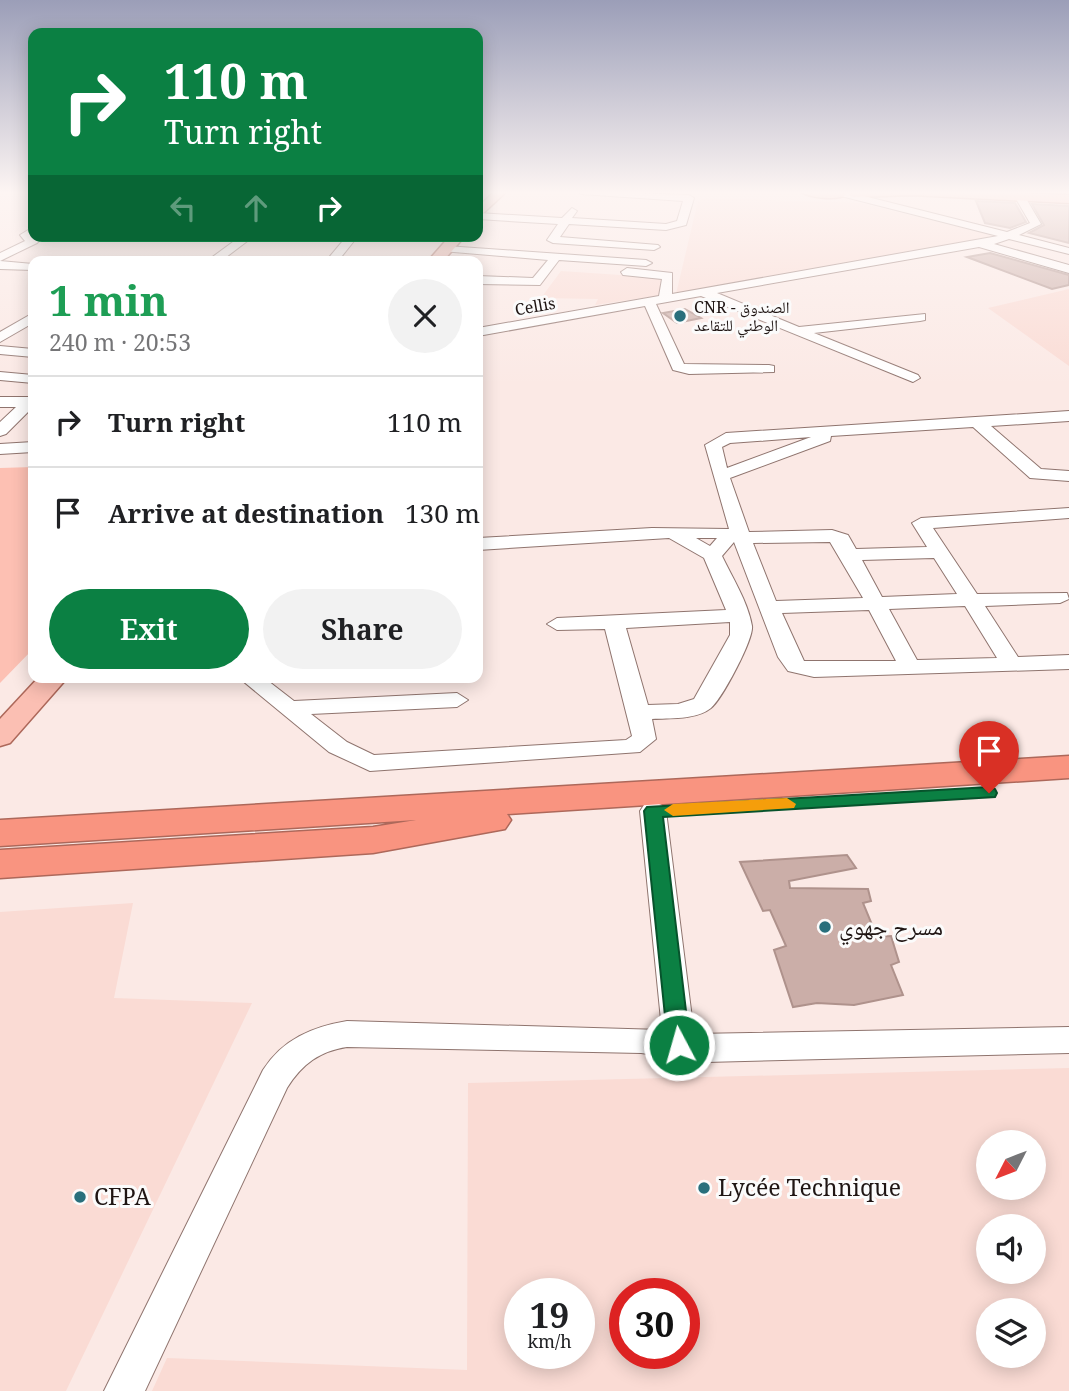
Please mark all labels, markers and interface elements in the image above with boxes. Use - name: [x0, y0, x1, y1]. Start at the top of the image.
- text: 110 m: [164, 47, 308, 113]
- icon: right: [49, 56, 140, 147]
- text: Turn right: [164, 110, 322, 153]
- icon: left: [164, 189, 202, 227]
- icon: ahead: [237, 189, 275, 227]
- icon: right: [310, 189, 348, 227]
- text: 1 min: [49, 271, 168, 328]
- button: close: [388, 279, 462, 353]
- street label: Cellis: [513, 292, 557, 320]
- place label: CNR - الصندوق الوطني للتقاعد: [694, 296, 790, 338]
- marker: CNR - الصندوق الوطني للتقاعد: [672, 308, 688, 324]
- text: 240 m · 20:53: [49, 326, 191, 358]
- icon: right: [49, 403, 87, 441]
- text: Turn right: [108, 404, 245, 440]
- text: 110 m: [387, 404, 462, 440]
- icon: arrive: [49, 494, 87, 532]
- text: Arrive at destination: [108, 495, 384, 531]
- text: 130 m: [405, 495, 480, 531]
- button: Exit: [49, 589, 249, 669]
- button: Share: [263, 589, 462, 669]
- pin: [959, 721, 1019, 793]
- icon: arrive: [970, 732, 1008, 770]
- place label: مسرح جهوي: [839, 910, 943, 946]
- marker: مسرح جهوي: [817, 919, 833, 935]
- position arrow: [642, 1008, 716, 1082]
- north arrow: [976, 1130, 1046, 1200]
- map controls: [976, 1130, 1046, 1368]
- place label: Lycée Technique: [718, 1171, 901, 1203]
- place label: CFPA: [94, 1180, 151, 1212]
- marker: Lycée Technique: [696, 1180, 712, 1196]
- marker: CFPA: [72, 1189, 88, 1205]
- button: sound: [976, 1214, 1046, 1284]
- speed limit sign: 30: [609, 1278, 700, 1369]
- text: 19: [530, 1291, 569, 1338]
- button: layers: [976, 1298, 1046, 1368]
- text: km/h: [527, 1329, 572, 1353]

